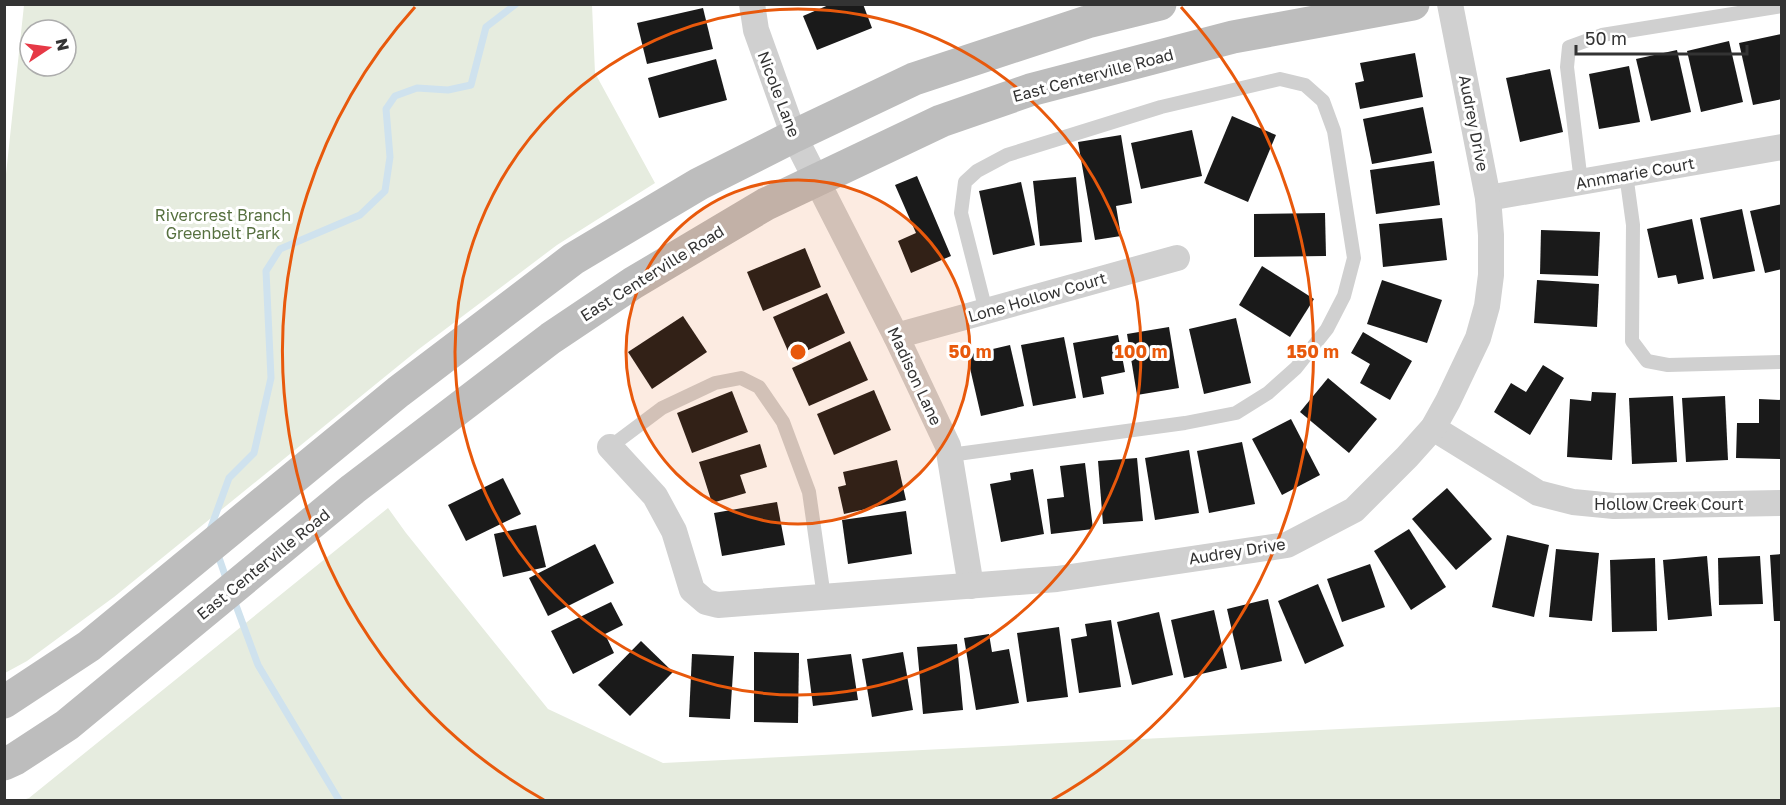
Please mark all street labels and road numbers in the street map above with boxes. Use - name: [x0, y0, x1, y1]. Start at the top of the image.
- street label: East Centerville Road: [1010, 44, 1176, 106]
- street label: Nicole Lane: [753, 48, 805, 140]
- street label: Audrey Drive: [1455, 73, 1493, 173]
- street label: Annmarie Court: [1574, 153, 1696, 193]
- street label: East Centerville Road: [576, 221, 728, 325]
- street label: Lone Hollow Court: [965, 268, 1109, 326]
- street label: Madison Lane: [883, 324, 947, 428]
- street label: Hollow Creek Court: [1594, 494, 1744, 514]
- street label: East Centerville Road: [192, 504, 334, 624]
- street label: Audrey Drive: [1187, 533, 1287, 569]

